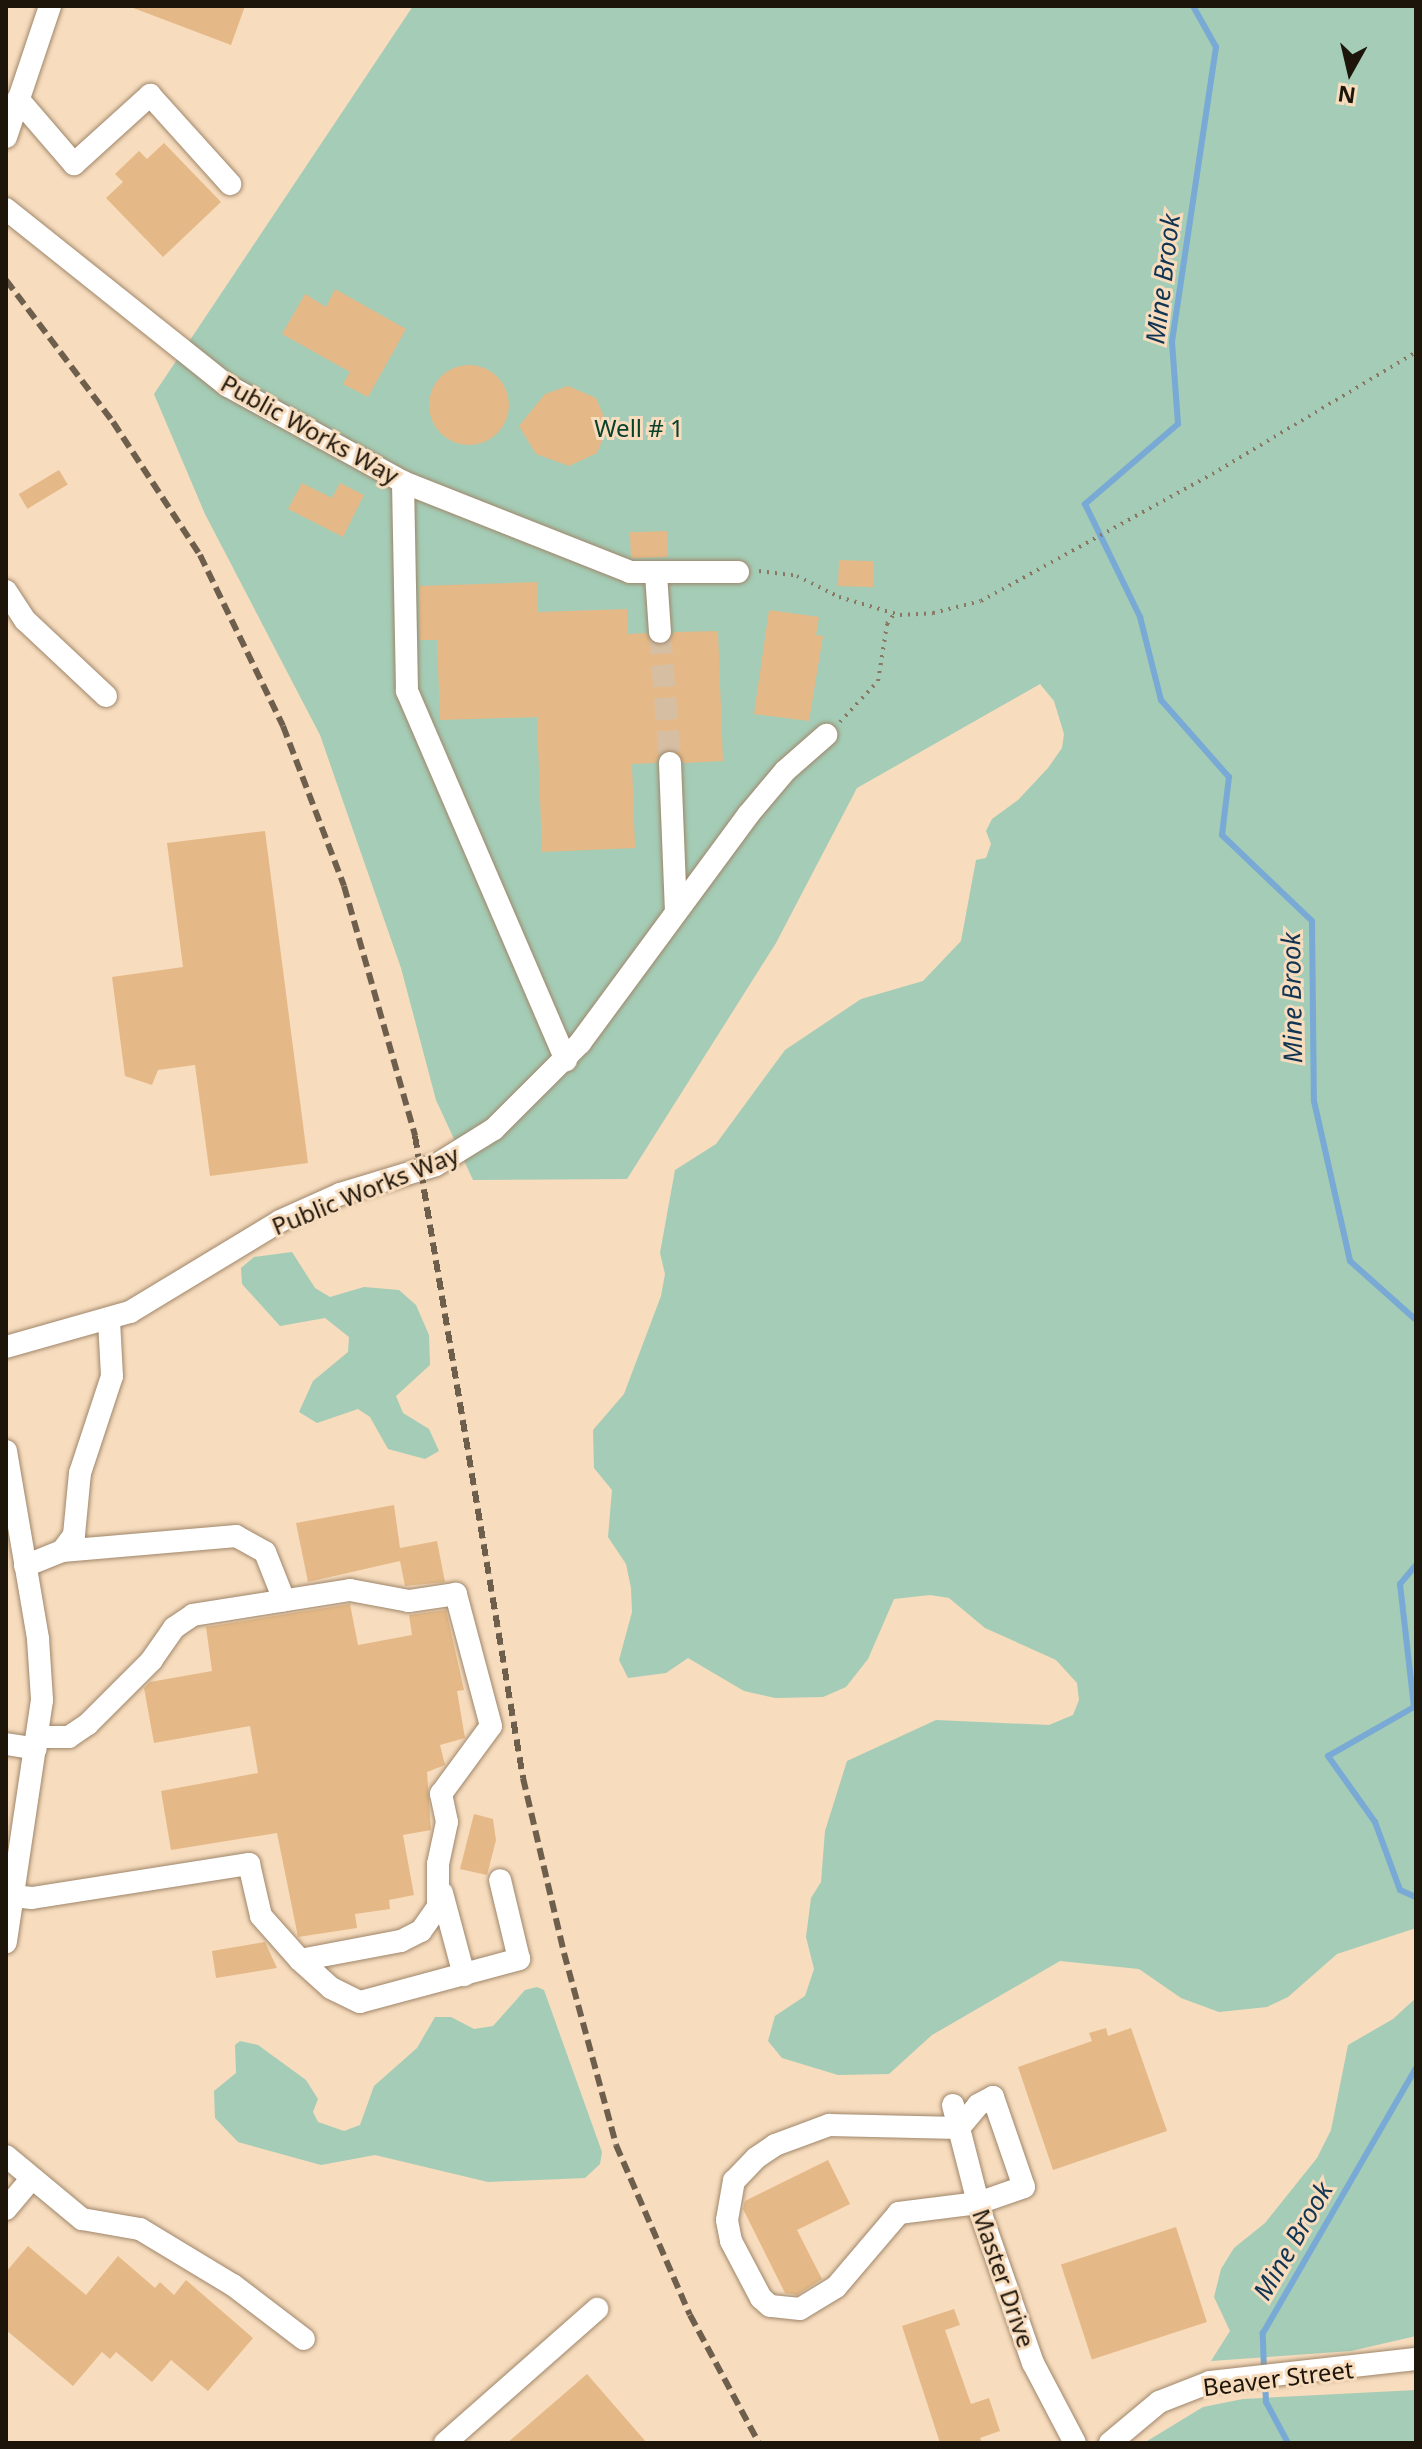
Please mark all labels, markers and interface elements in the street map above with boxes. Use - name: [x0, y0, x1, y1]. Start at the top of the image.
- north arrow: [1310, 32, 1390, 112]
- text: N: [1336, 80, 1358, 112]
- water label: Mine Brook: [1140, 212, 1186, 346]
- street label: Public Works Way: [216, 368, 404, 490]
- park label: Well # 1: [594, 414, 684, 442]
- water label: Mine Brook: [1275, 932, 1309, 1064]
- street label: Public Works Way: [268, 1139, 462, 1241]
- water label: Mine Brook: [1247, 2177, 1339, 2305]
- street label: Master Drive: [967, 2205, 1041, 2351]
- street label: Beaver Street: [1201, 2354, 1355, 2402]

